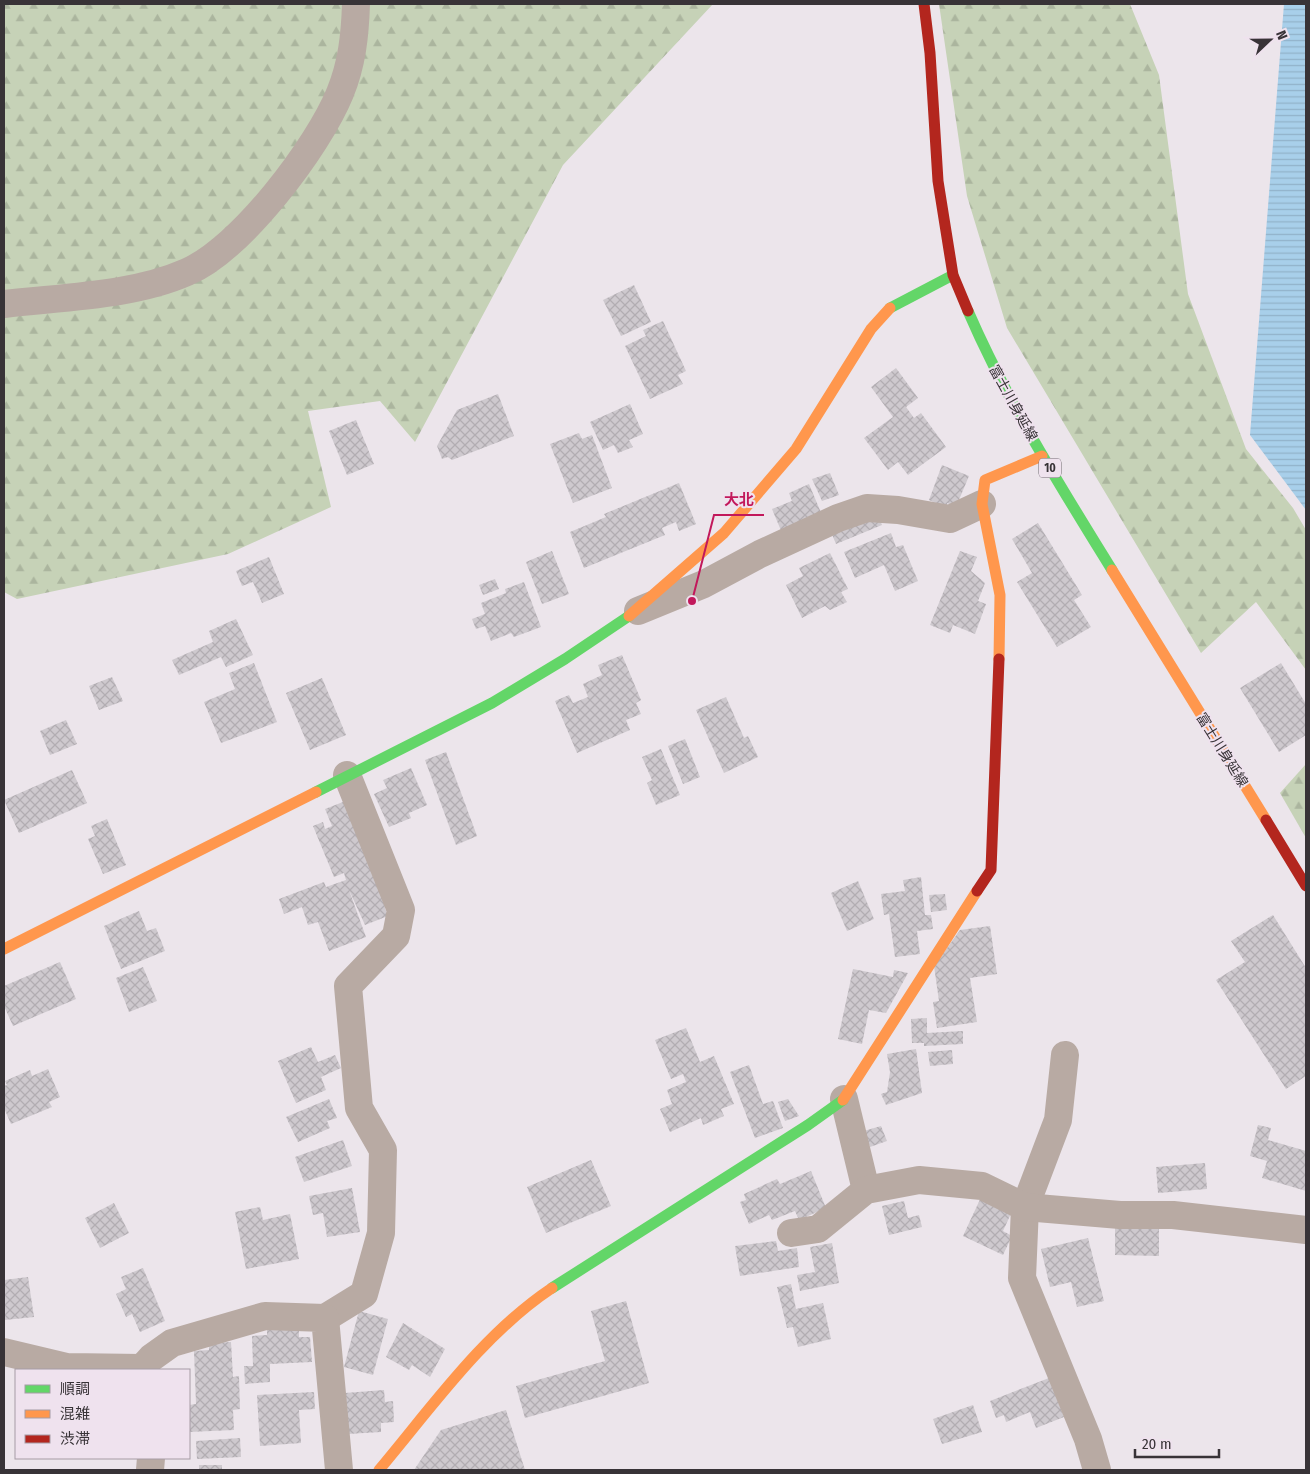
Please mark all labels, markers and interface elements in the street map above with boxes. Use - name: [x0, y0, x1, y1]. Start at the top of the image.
- north arrow: [1245, 15, 1295, 65]
- text: N: [1272, 28, 1291, 42]
- street label: 富士川身延線: [985, 362, 1041, 444]
- road number: 10: [1039, 458, 1061, 478]
- callout: 大北: [714, 485, 764, 515]
- text: 大北: [724, 491, 754, 509]
- street label: 富士川身延線: [1193, 710, 1251, 790]
- legend: [15, 1369, 190, 1459]
- text: 順調: [60, 1380, 90, 1398]
- text: 混雑: [60, 1405, 90, 1423]
- scale bar: [1135, 1426, 1219, 1458]
- text: 渋滞: [60, 1430, 90, 1448]
- text: 20 m: [1142, 1435, 1172, 1453]

